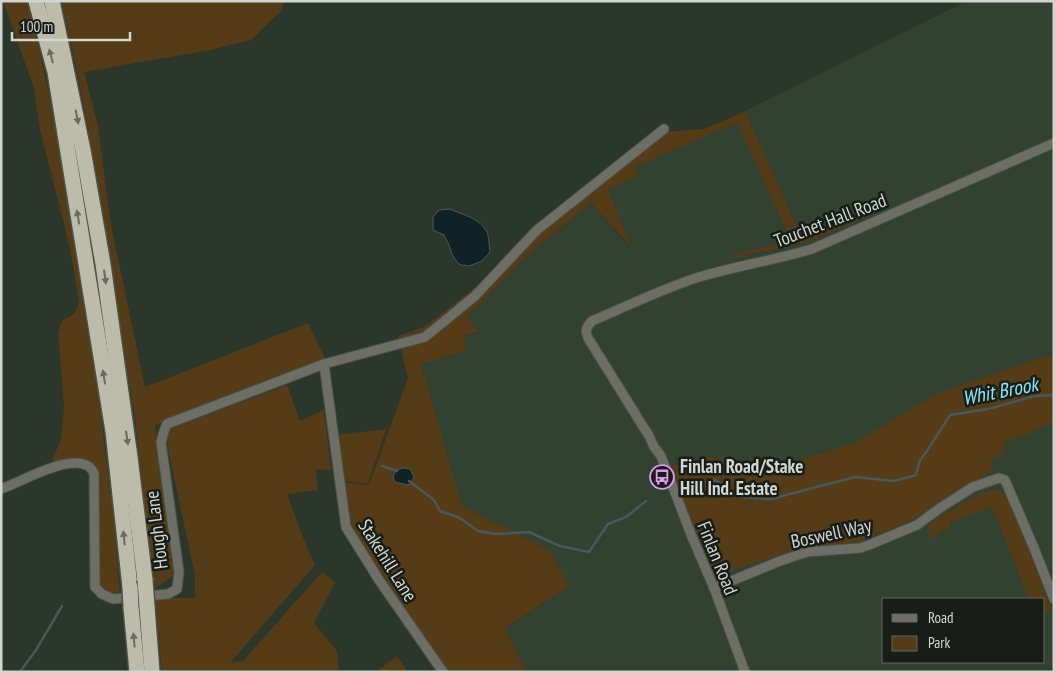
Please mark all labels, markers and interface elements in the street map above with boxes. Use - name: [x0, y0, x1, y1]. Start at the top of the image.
- scale bar: [12, 10, 130, 42]
- text: 100 m: [20, 17, 53, 36]
- one-way arrow: [46, 49, 54, 64]
- one-way arrow: [73, 110, 81, 125]
- street label: Touchet Hall Road: [770, 188, 890, 252]
- one-way arrow: [74, 208, 82, 224]
- one-way arrow: [101, 270, 109, 286]
- one-way arrow: [100, 369, 108, 385]
- water label: Whit Brook: [960, 371, 1042, 411]
- one-way arrow: [123, 431, 131, 447]
- place label: Finlan Road/Stake Hill Ind. Estate: [680, 454, 803, 500]
- bus stop icon: Finlan Road/Stake Hill Ind. Estate: [649, 464, 675, 490]
- street label: Hough Lane: [139, 489, 173, 570]
- street label: Boswell Way: [788, 513, 874, 553]
- street label: Stakehill Lane: [353, 514, 423, 606]
- street label: Finlan Road: [692, 518, 744, 598]
- one-way arrow: [120, 530, 128, 546]
- legend: [882, 598, 1045, 663]
- text: Road: [928, 608, 954, 627]
- one-way arrow: [130, 631, 138, 647]
- text: Park: [928, 633, 950, 652]

